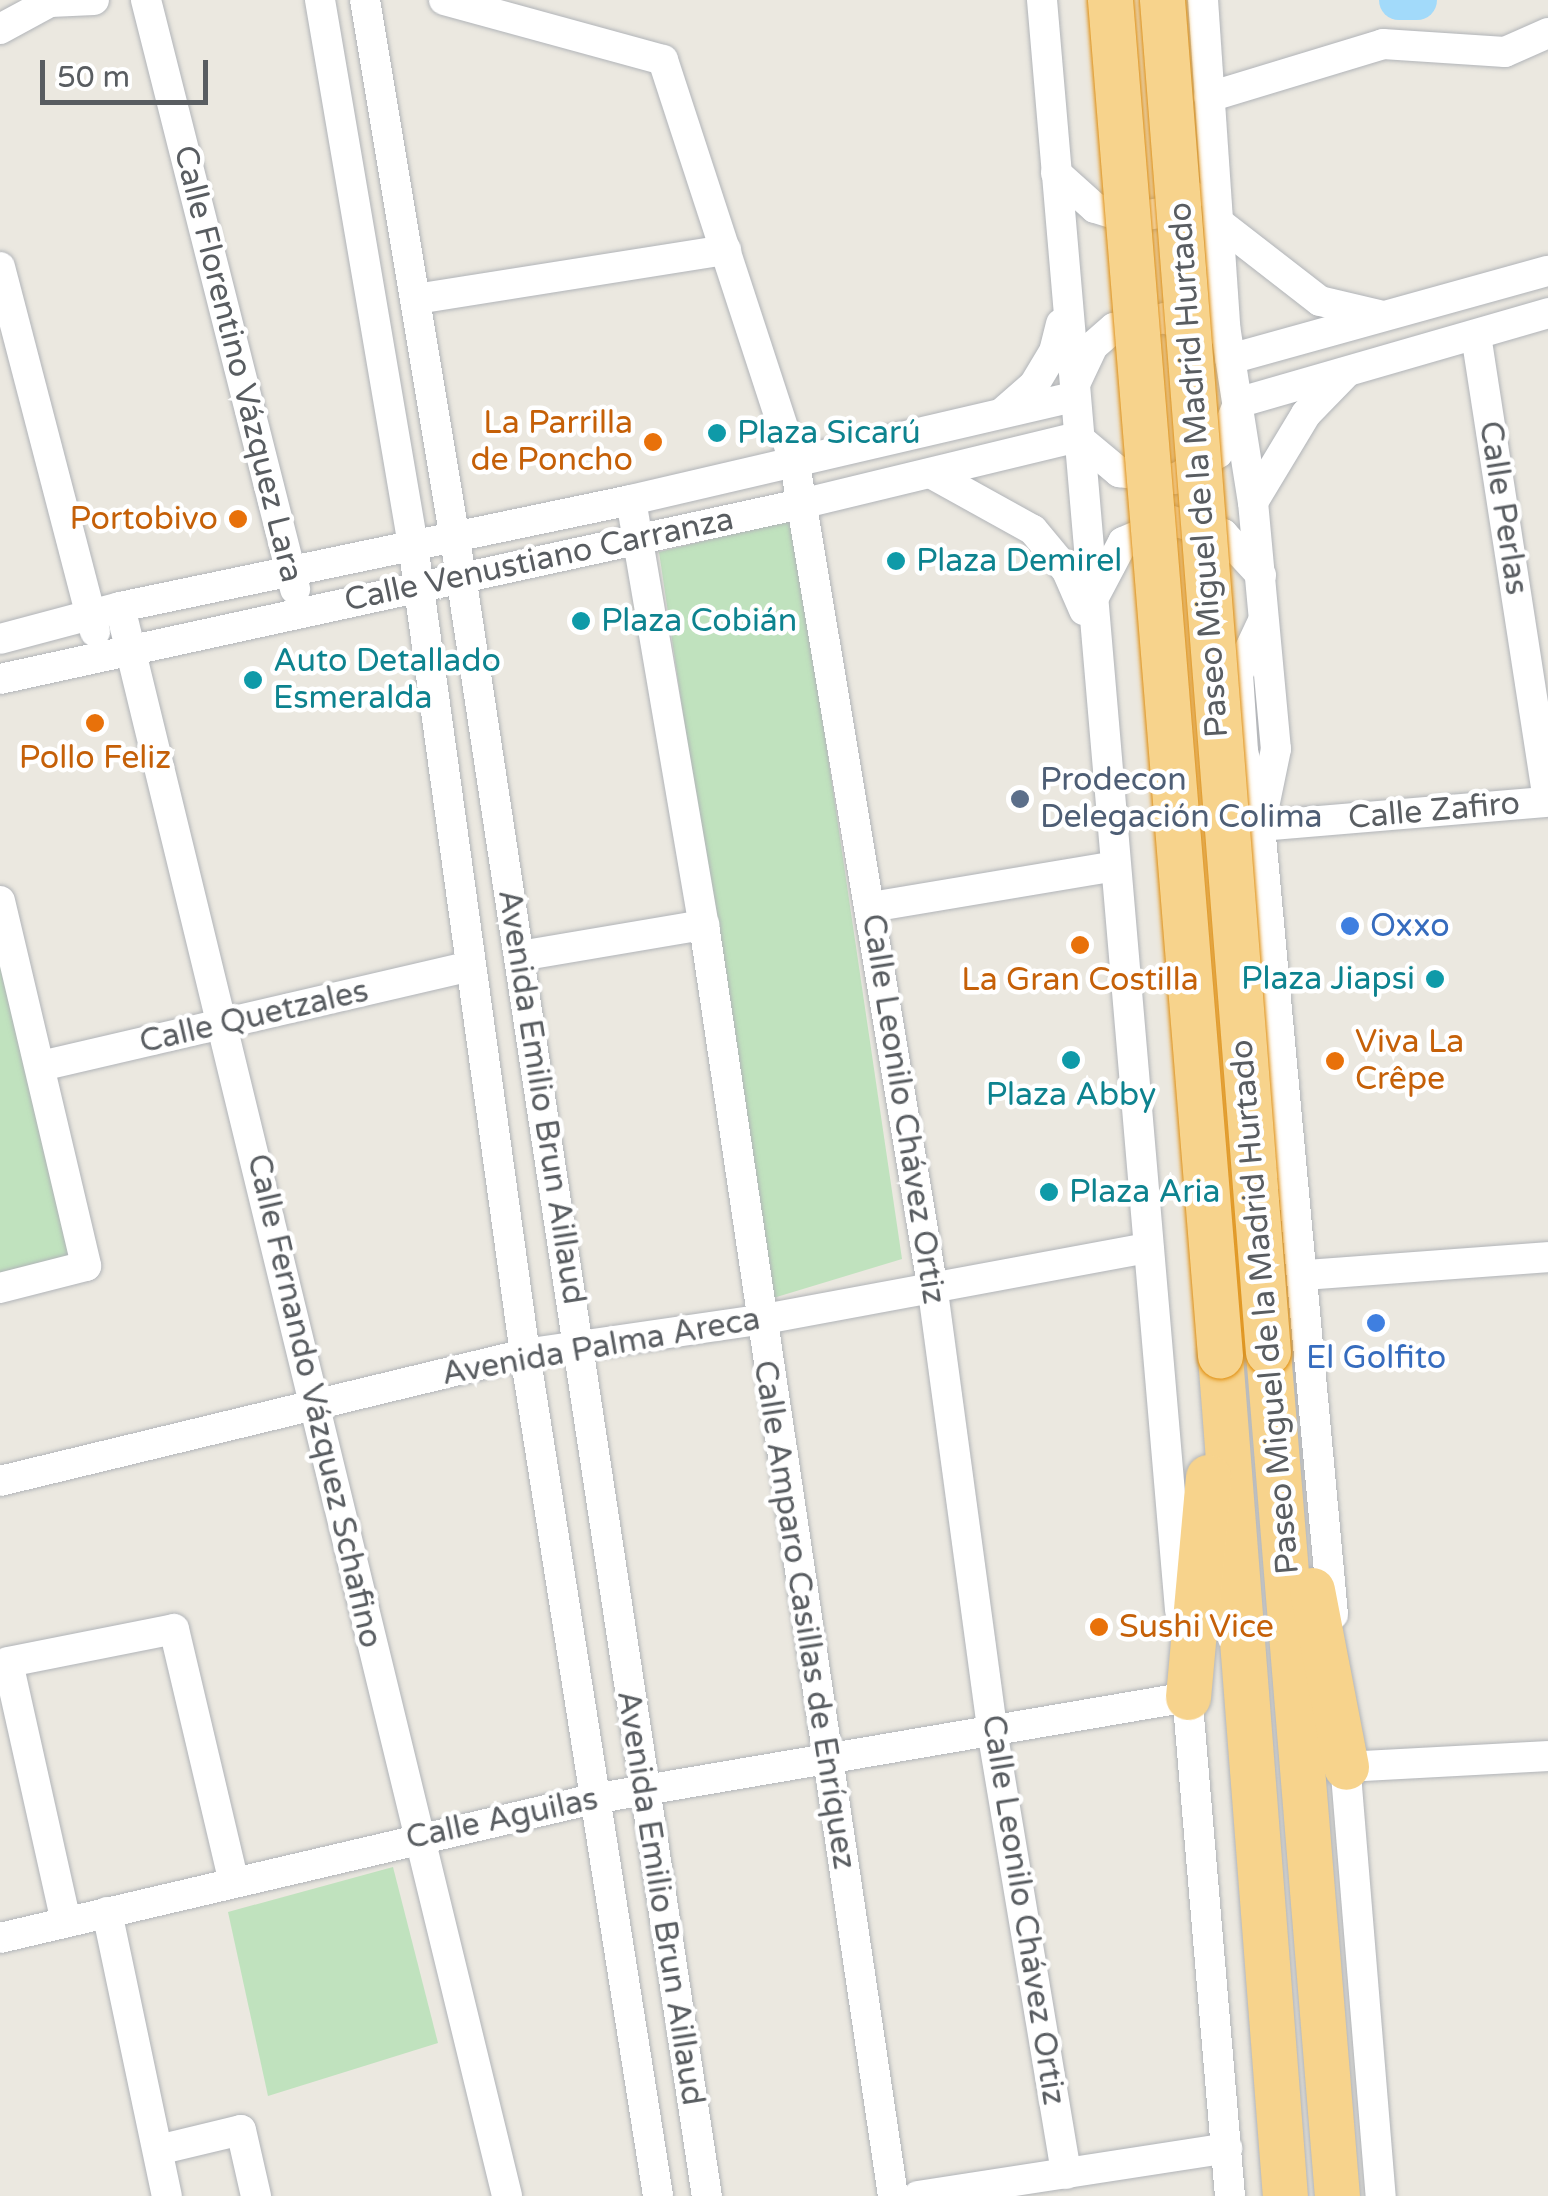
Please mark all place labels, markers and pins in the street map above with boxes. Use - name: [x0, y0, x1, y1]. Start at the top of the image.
- place label: La Parrilla de Poncho: [470, 405, 633, 480]
- place label: Plaza Sicarú: [737, 414, 921, 452]
- marker: Plaza Sicarú: [706, 422, 728, 444]
- marker: La Parrilla de Poncho: [642, 431, 664, 453]
- place label: Portobivo: [69, 500, 218, 538]
- marker: Portobivo: [227, 508, 249, 530]
- place label: Plaza Demirel: [916, 542, 1122, 580]
- marker: Plaza Demirel: [885, 550, 907, 572]
- place label: Plaza Cobián: [601, 602, 797, 640]
- marker: Plaza Cobián: [570, 610, 592, 632]
- place label: Auto Detallado Esmeralda: [273, 643, 501, 718]
- marker: Auto Detallado Esmeralda: [242, 669, 264, 691]
- marker: Pollo Feliz: [84, 712, 106, 734]
- place label: Pollo Feliz: [19, 739, 171, 777]
- place label: Prodecon Delegación Colima: [1040, 762, 1323, 837]
- marker: Prodecon Delegación Colima: [1009, 788, 1031, 810]
- place label: Oxxo: [1370, 907, 1450, 945]
- marker: Oxxo: [1339, 915, 1361, 937]
- marker: La Gran Costilla: [1069, 934, 1091, 956]
- place label: Plaza Jiapsi: [1241, 960, 1415, 998]
- place label: La Gran Costilla: [961, 961, 1199, 999]
- marker: Plaza Jiapsi: [1424, 968, 1446, 990]
- place label: Viva La Crêpe: [1355, 1024, 1464, 1099]
- marker: Plaza Abby: [1060, 1049, 1082, 1071]
- marker: Viva La Crêpe: [1324, 1050, 1346, 1072]
- place label: Plaza Abby: [986, 1076, 1156, 1114]
- place label: Plaza Aria: [1069, 1173, 1220, 1211]
- marker: Plaza Aria: [1038, 1181, 1060, 1203]
- marker: El Golfito: [1365, 1312, 1387, 1334]
- place label: El Golfito: [1306, 1339, 1446, 1377]
- place label: Sushi Vice: [1119, 1608, 1274, 1646]
- marker: Sushi Vice: [1088, 1616, 1110, 1638]

